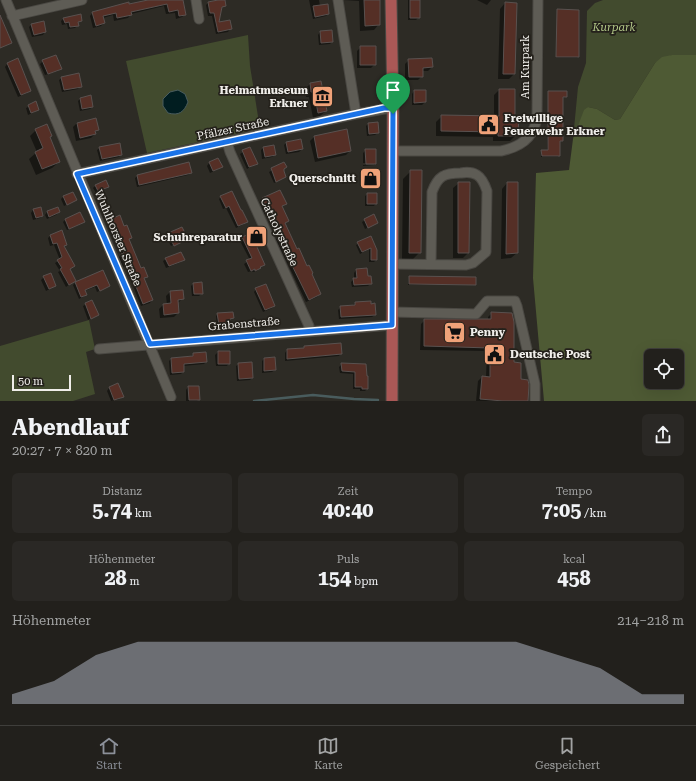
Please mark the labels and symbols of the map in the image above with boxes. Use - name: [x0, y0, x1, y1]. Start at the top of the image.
- park label: Kurpark: [592, 21, 635, 34]
- street label: Am Kurpark: [519, 35, 532, 99]
- pin: [376, 73, 410, 114]
- museum icon: Heimatmuseum Erkner: [310, 83, 336, 109]
- place label: Heimatmuseum Erkner: [220, 84, 308, 110]
- public building icon: Freiwillige Feuerwehr Erkner: [475, 111, 501, 137]
- place label: Freiwillige Feuerwehr Erkner: [504, 112, 605, 138]
- street label: Pfälzer Straße: [196, 115, 270, 143]
- shop icon: Querschnitt: [358, 165, 384, 191]
- place label: Querschnitt: [289, 172, 357, 185]
- street label: Wuhlhorster Straße: [92, 188, 144, 288]
- street label: Catholystraße: [257, 196, 301, 268]
- shop icon: Schuhreparatur: [244, 224, 270, 250]
- place label: Schuhreparatur: [153, 231, 242, 244]
- street label: Grabenstraße: [208, 314, 280, 334]
- supermarket icon: Penny: [441, 319, 467, 345]
- place label: Penny: [470, 326, 505, 339]
- public building icon: Deutsche Post: [482, 341, 508, 367]
- place label: Deutsche Post: [510, 348, 591, 361]
- scale bar: [12, 373, 71, 392]

